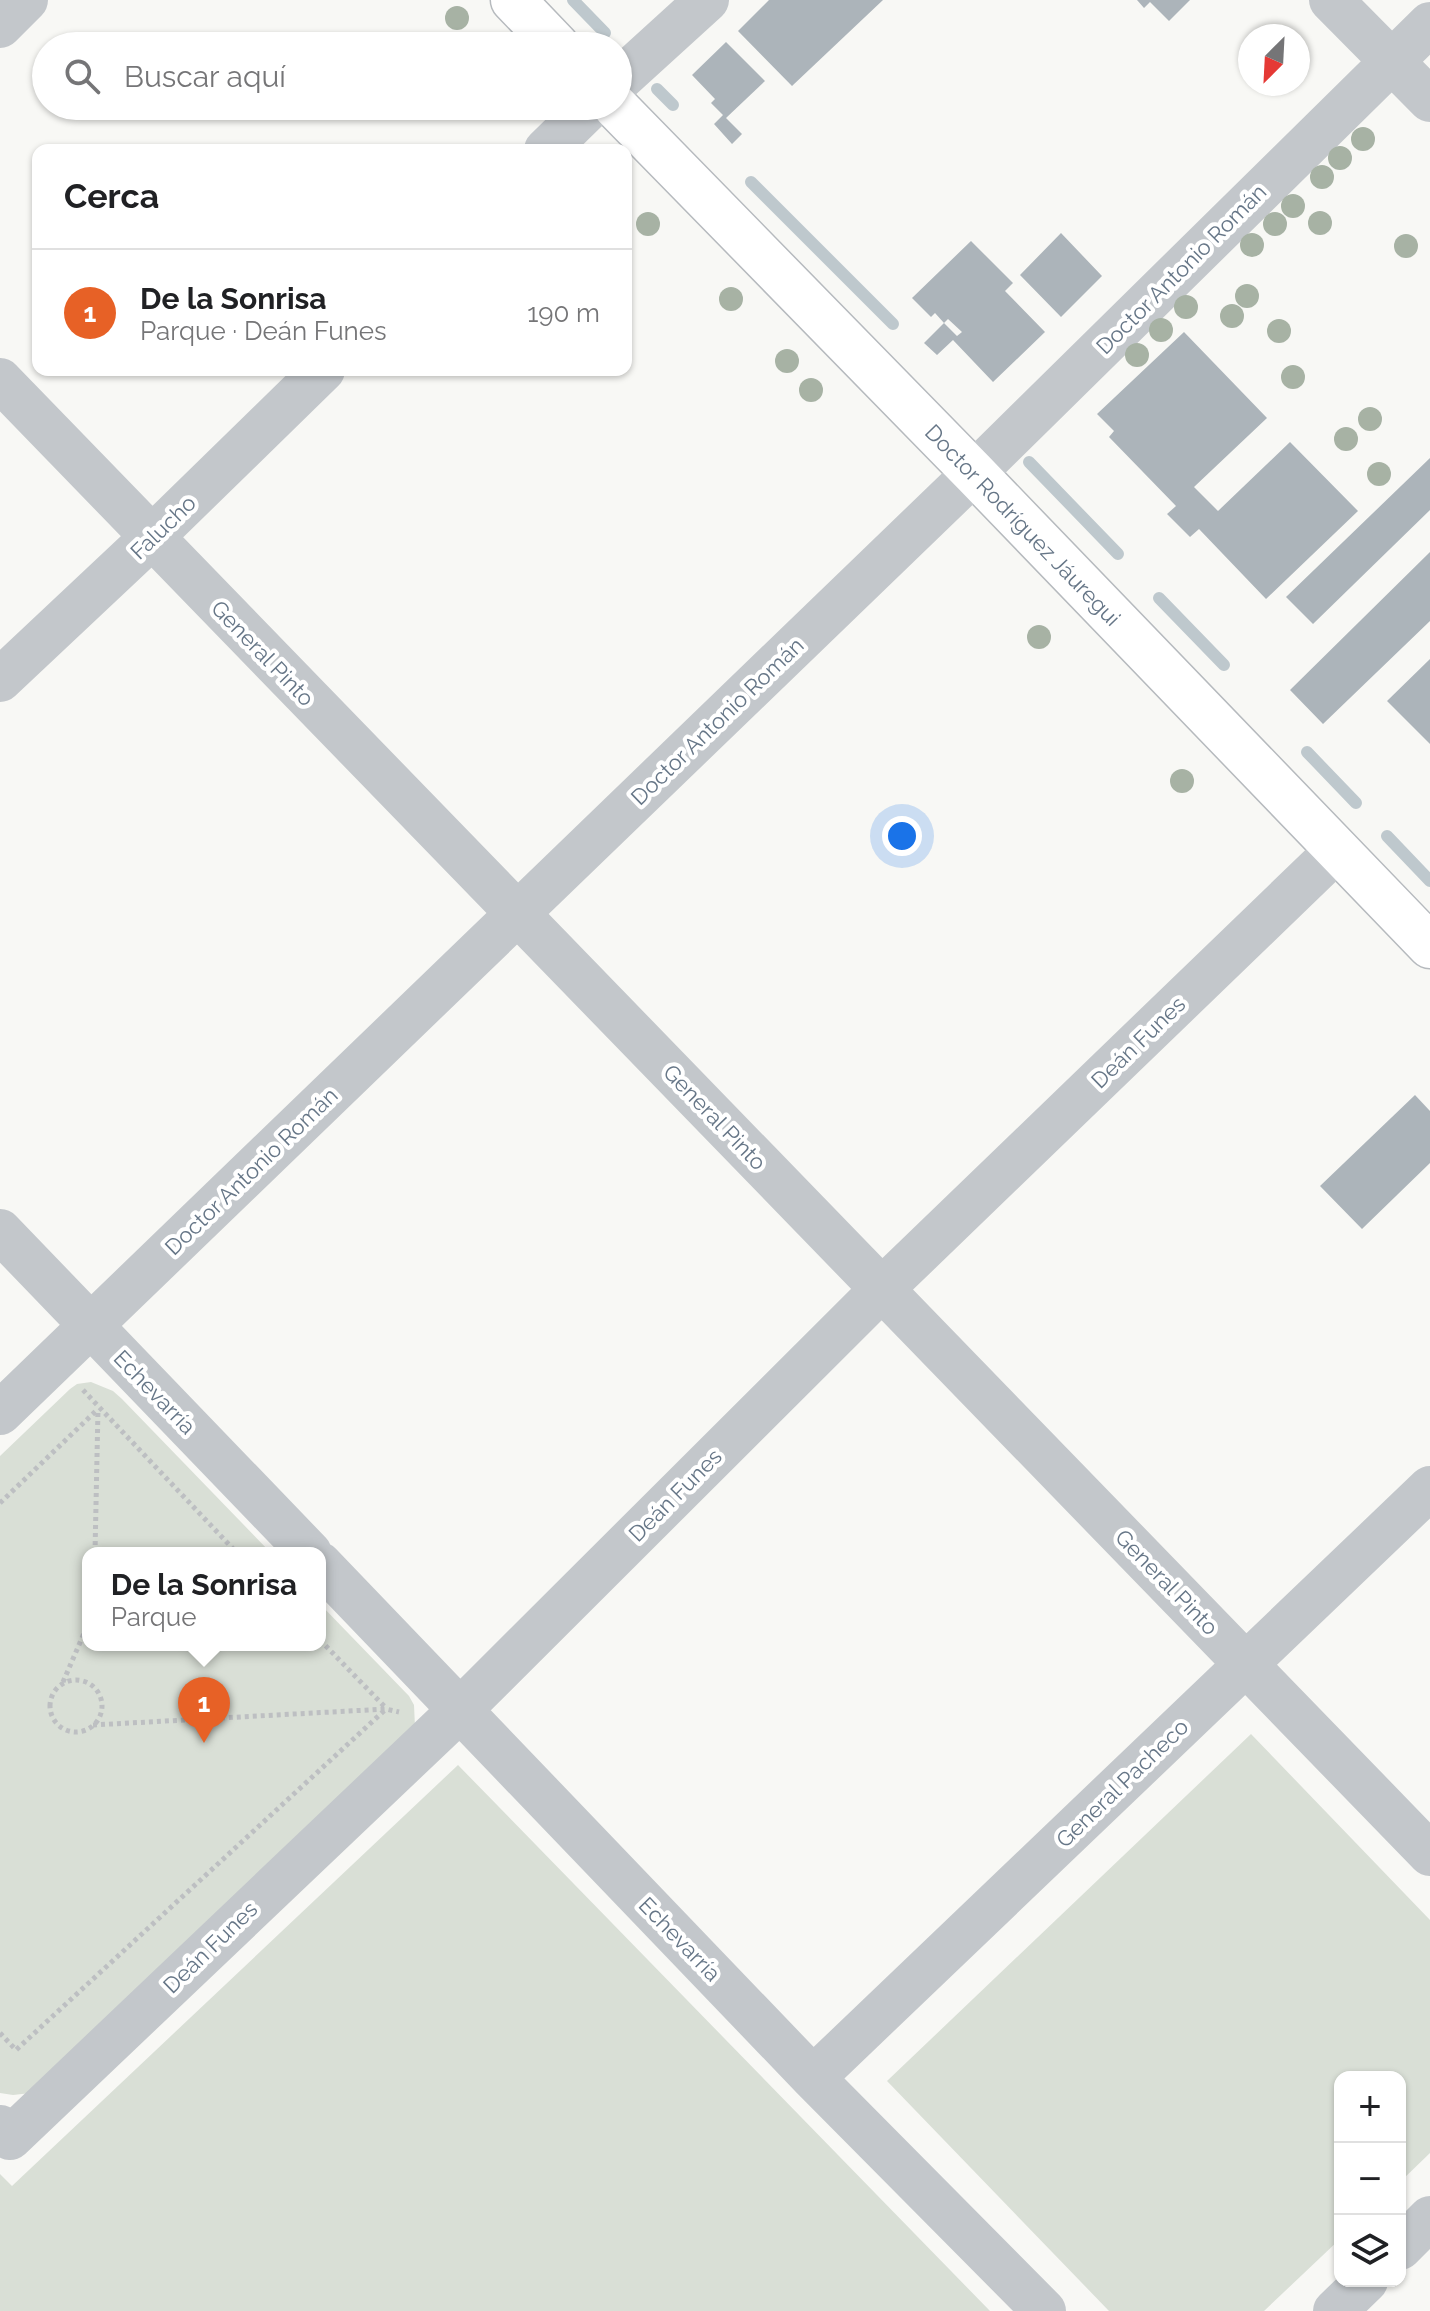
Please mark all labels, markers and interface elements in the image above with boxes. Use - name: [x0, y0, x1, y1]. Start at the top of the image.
- north arrow: [1238, 24, 1310, 96]
- search box: [32, 32, 632, 120]
- icon: search: [60, 54, 104, 98]
- text: Buscar aquí: [124, 59, 286, 94]
- text: Cerca: [64, 176, 159, 216]
- street label: Doctor Antonio Román: [1091, 179, 1271, 359]
- text: De la Sonrisa: [140, 281, 327, 316]
- text: 1: [84, 298, 96, 328]
- text: 190 m: [527, 298, 600, 328]
- text: Parque · Deán Funes: [140, 316, 387, 346]
- street label: Doctor Rodríguez Jáuregui: [920, 419, 1126, 631]
- street label: Falucho: [125, 490, 201, 564]
- street label: General Pinto: [206, 595, 320, 711]
- street label: Doctor Antonio Román: [625, 632, 809, 810]
- your location: [882, 816, 922, 856]
- street label: Deán Funes: [1086, 991, 1190, 1093]
- street label: General Pinto: [658, 1059, 772, 1175]
- street label: Doctor Antonio Román: [159, 1082, 343, 1260]
- street label: Echevarría: [109, 1345, 201, 1439]
- street label: Deán Funes: [623, 1443, 727, 1547]
- street label: General Pinto: [1110, 1524, 1224, 1640]
- popup: [82, 1547, 326, 1651]
- text: De la Sonrisa: [111, 1567, 297, 1602]
- text: Parque: [111, 1602, 196, 1632]
- pin: 1: [178, 1677, 230, 1743]
- street label: General Pacheco: [1051, 1713, 1193, 1853]
- street label: Echevarría: [634, 1892, 726, 1986]
- street label: Deán Funes: [158, 1896, 262, 1998]
- map controls: [1334, 2071, 1406, 2287]
- button: +: [1334, 2071, 1406, 2143]
- button: −: [1334, 2143, 1406, 2215]
- button: layers: [1334, 2215, 1406, 2287]

